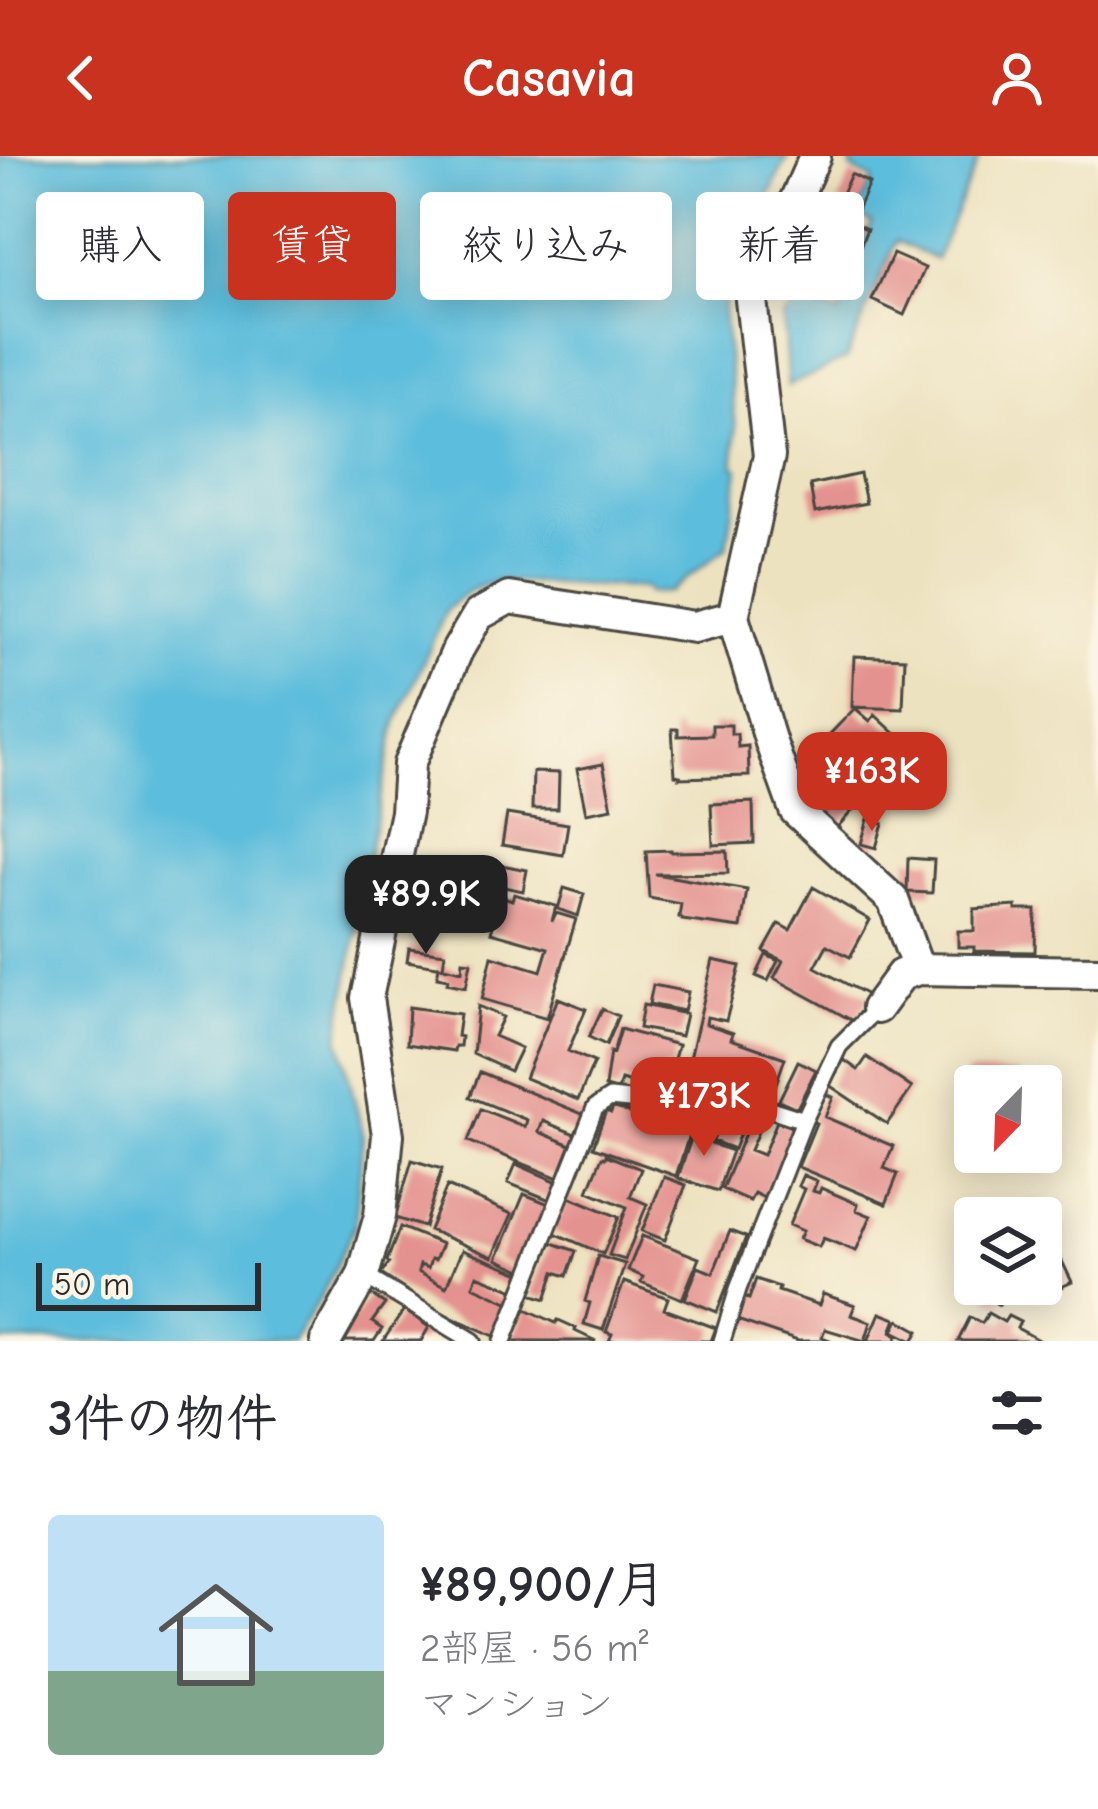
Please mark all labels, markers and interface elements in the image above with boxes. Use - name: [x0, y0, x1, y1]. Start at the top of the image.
- icon: back: [48, 45, 114, 111]
- icon: person: [984, 45, 1050, 111]
- text: Casavia: [462, 47, 636, 110]
- chip: 購入: [36, 192, 204, 300]
- chip: 賃貸: [228, 192, 396, 300]
- chip: 絞り込み: [420, 192, 672, 300]
- chip: 新着: [696, 192, 864, 300]
- pin: ¥163K: [788, 732, 956, 834]
- text: ¥163K: [824, 748, 920, 793]
- pin: ¥89.9K: [328, 855, 524, 957]
- text: ¥89.9K: [372, 871, 480, 916]
- pin: ¥173K: [620, 1057, 788, 1159]
- north arrow: [954, 1065, 1062, 1173]
- map controls: [954, 1065, 1062, 1305]
- text: ¥173K: [657, 1073, 751, 1118]
- button: layers: [954, 1197, 1062, 1305]
- scale bar: [36, 1257, 261, 1310]
- text: 50 m: [54, 1265, 130, 1303]
- icon: filters: [984, 1380, 1050, 1446]
- text: 3件の物件: [48, 1389, 277, 1448]
- text: ¥89,900/月: [420, 1555, 666, 1614]
- icon: home: [144, 1563, 288, 1707]
- text: 2部屋 · 56 m²: [420, 1626, 649, 1671]
- text: マンション: [420, 1682, 613, 1727]

